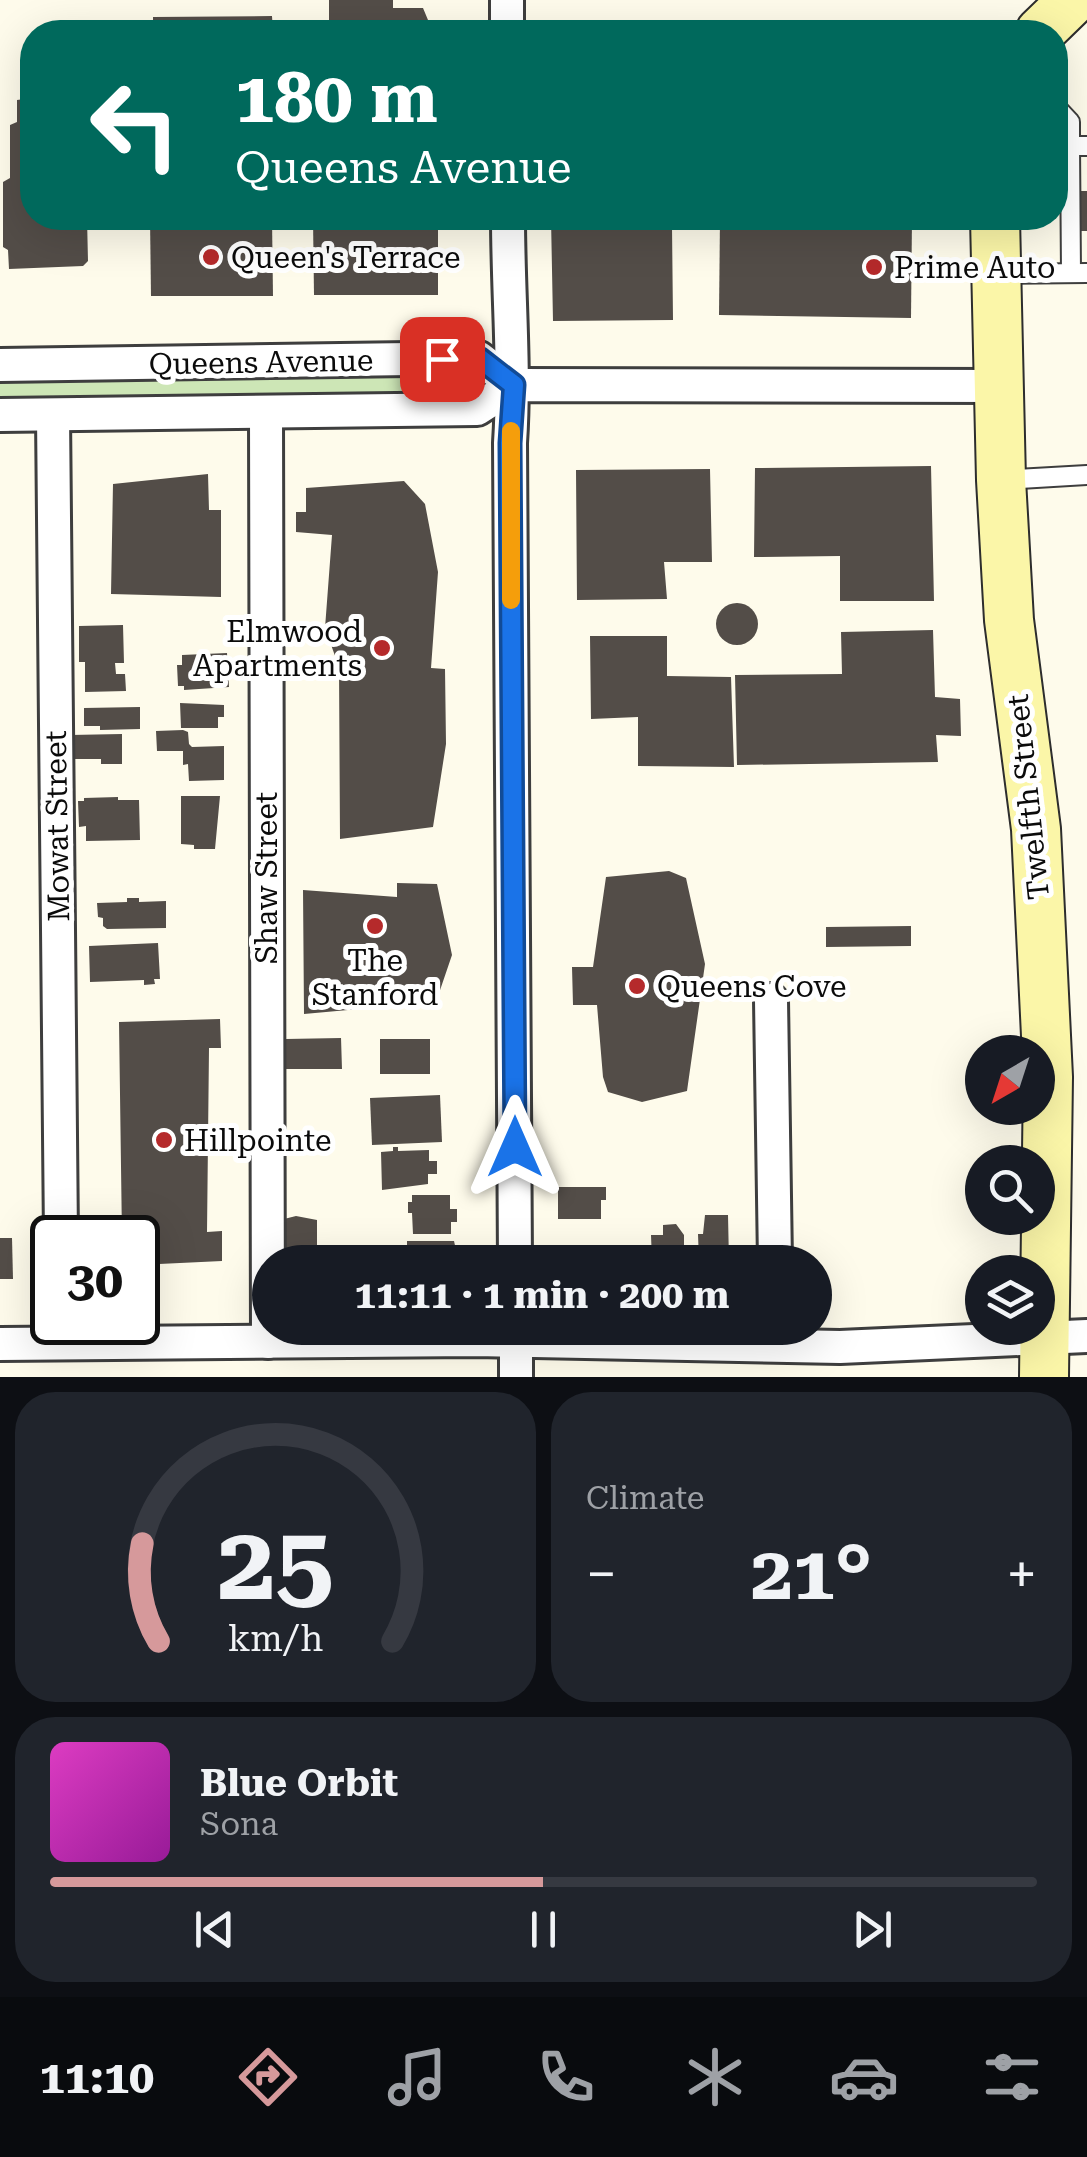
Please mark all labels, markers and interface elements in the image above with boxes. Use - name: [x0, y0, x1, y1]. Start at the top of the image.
- text: 180 m: [235, 57, 438, 139]
- icon: left: [70, 60, 200, 190]
- text: Queens Avenue: [235, 141, 572, 194]
- place label: Queen's Terrace: [231, 240, 461, 275]
- marker: Queen's Terrace: [200, 246, 222, 268]
- place label: Prime Auto: [894, 250, 1055, 285]
- marker: Prime Auto: [863, 256, 885, 278]
- pin: [400, 317, 485, 402]
- icon: arrive: [415, 332, 470, 387]
- street label: Queens Avenue: [149, 343, 373, 381]
- place label: Elmwood Apartments: [193, 614, 362, 683]
- marker: Elmwood Apartments: [371, 637, 393, 659]
- street label: Twelfth Street: [1000, 693, 1056, 901]
- street label: Mowat Street: [38, 730, 76, 922]
- street label: Shaw Street: [249, 792, 284, 964]
- marker: The Stanford: [364, 915, 386, 937]
- place label: The Stanford: [312, 943, 438, 1012]
- place label: Queens Cove: [657, 969, 847, 1004]
- marker: Queens Cove: [626, 975, 648, 997]
- north arrow: [965, 1035, 1055, 1125]
- map controls: [965, 1035, 1055, 1345]
- position arrow: [463, 1095, 567, 1199]
- place label: Hillpointe: [184, 1123, 331, 1158]
- marker: Hillpointe: [153, 1129, 175, 1151]
- button: search: [965, 1145, 1055, 1235]
- speed limit sign: 30: [30, 1215, 160, 1345]
- button: layers: [965, 1255, 1055, 1345]
- text: 11:11 · 1 min · 200 m: [355, 1273, 729, 1317]
- text: Climate: [586, 1479, 704, 1517]
- text: 25: [217, 1503, 334, 1624]
- text: 21°: [751, 1529, 872, 1617]
- text: −: [586, 1542, 617, 1606]
- text: +: [1006, 1542, 1037, 1606]
- text: km/h: [228, 1618, 323, 1660]
- text: Blue Orbit: [200, 1761, 398, 1805]
- text: Sona: [200, 1805, 278, 1843]
- icon: previous: [187, 1902, 242, 1957]
- icon: pause: [516, 1902, 571, 1957]
- icon: next: [845, 1902, 900, 1957]
- icon: directions: [233, 2042, 303, 2112]
- icon: music: [382, 2042, 452, 2112]
- icon: phone: [531, 2042, 601, 2112]
- icon: climate: [680, 2042, 750, 2112]
- icon: car: [829, 2042, 899, 2112]
- icon: filters: [977, 2042, 1047, 2112]
- text: 11:10: [39, 2051, 154, 2104]

